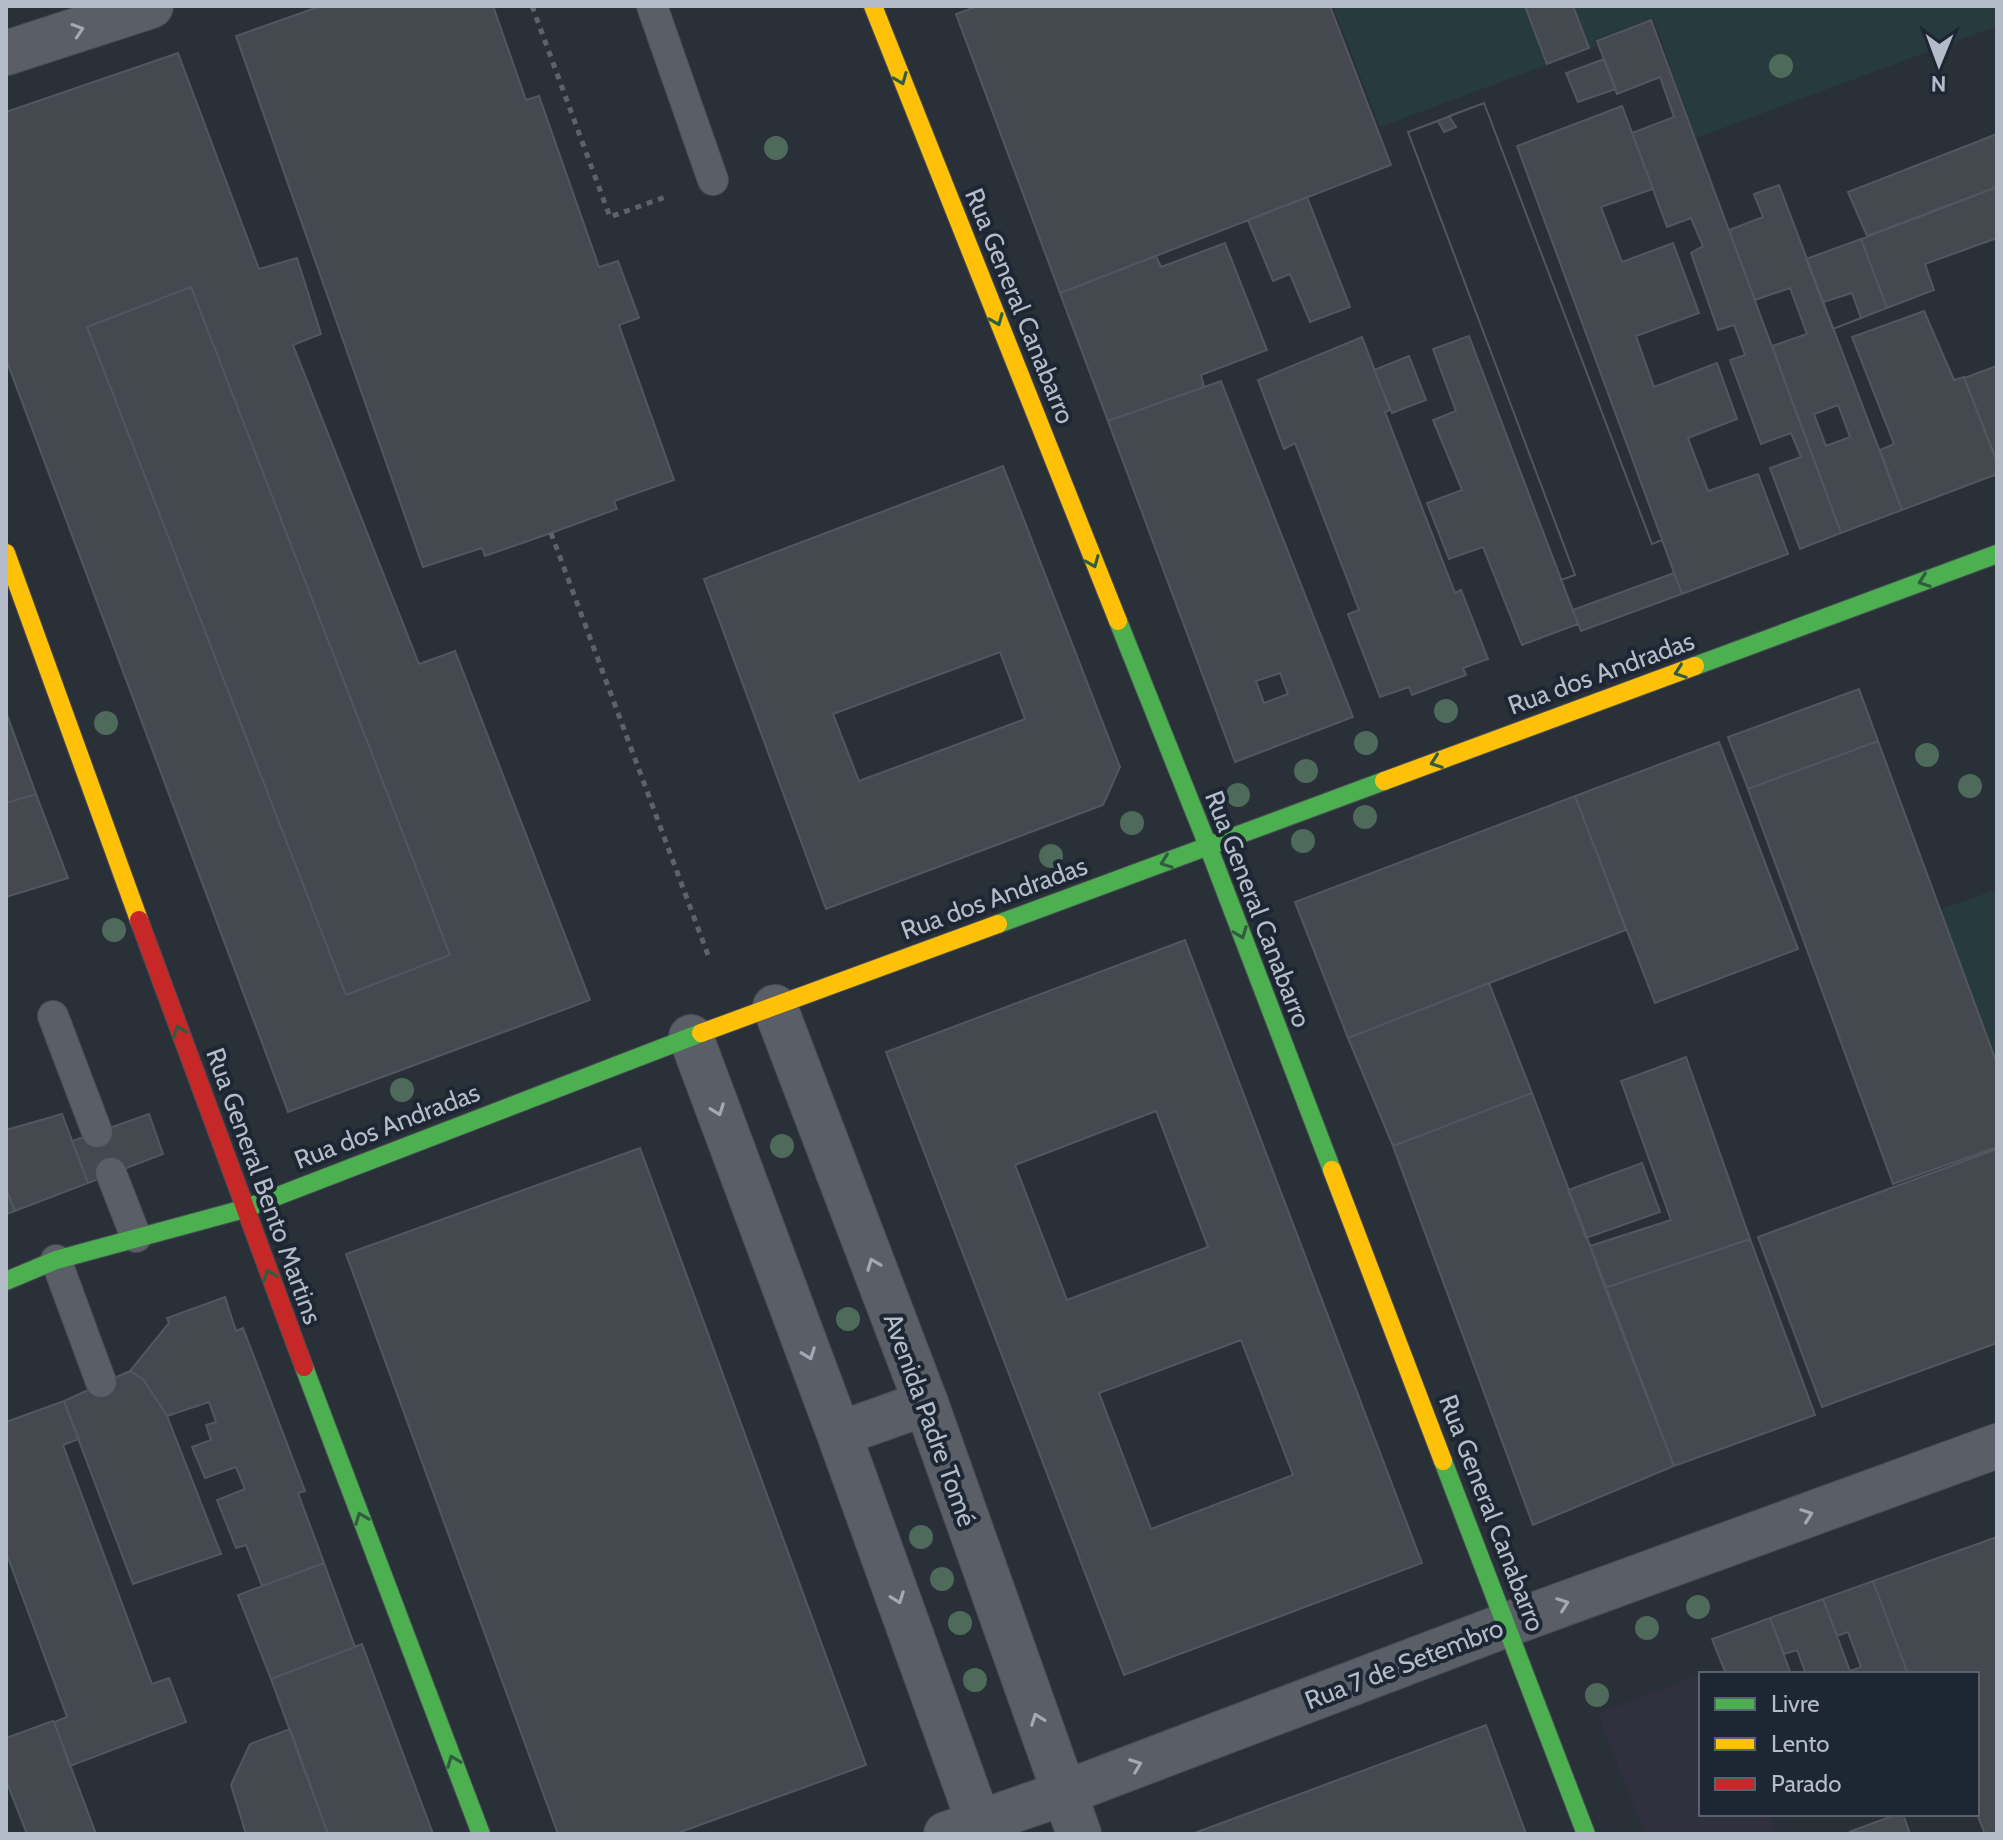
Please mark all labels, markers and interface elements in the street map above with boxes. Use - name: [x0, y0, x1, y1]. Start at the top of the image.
- one-way arrow: [71, 23, 85, 39]
- north arrow: [1899, 24, 1979, 104]
- text: N: [1931, 70, 1947, 97]
- one-way arrow: [892, 71, 908, 85]
- street label: Rua General Canabarro: [958, 184, 1082, 428]
- one-way arrow: [987, 312, 1004, 326]
- one-way arrow: [1083, 554, 1100, 568]
- one-way arrow: [1918, 571, 1932, 588]
- street label: Rua dos Andradas: [1504, 624, 1699, 722]
- one-way arrow: [1674, 662, 1688, 678]
- one-way arrow: [1430, 752, 1444, 769]
- street label: Rua General Canabarro: [1198, 786, 1318, 1032]
- street label: Rua dos Andradas: [897, 849, 1092, 947]
- one-way arrow: [1160, 852, 1174, 869]
- one-way arrow: [1231, 926, 1248, 940]
- one-way arrow: [172, 1025, 189, 1039]
- street label: Rua General Bento Martins: [199, 1044, 329, 1329]
- street label: Rua dos Andradas: [290, 1076, 484, 1176]
- one-way arrow: [708, 1102, 725, 1116]
- one-way arrow: [866, 1258, 883, 1272]
- one-way arrow: [262, 1269, 279, 1283]
- street label: Avenida Padre Tomé: [877, 1309, 983, 1531]
- one-way arrow: [799, 1346, 816, 1360]
- street label: Rua General Canabarro: [1432, 1390, 1552, 1636]
- one-way arrow: [1799, 1508, 1813, 1525]
- one-way arrow: [354, 1512, 371, 1526]
- one-way arrow: [888, 1590, 905, 1604]
- one-way arrow: [1555, 1597, 1569, 1614]
- street label: Rua 7 de Setembro: [1300, 1611, 1508, 1717]
- legend: [1699, 1672, 1979, 1816]
- text: Livre: [1771, 1689, 1819, 1718]
- one-way arrow: [1031, 1713, 1047, 1727]
- text: Lento: [1771, 1729, 1830, 1758]
- one-way arrow: [446, 1755, 463, 1769]
- one-way arrow: [1129, 1758, 1143, 1775]
- text: Parado: [1771, 1769, 1841, 1798]

